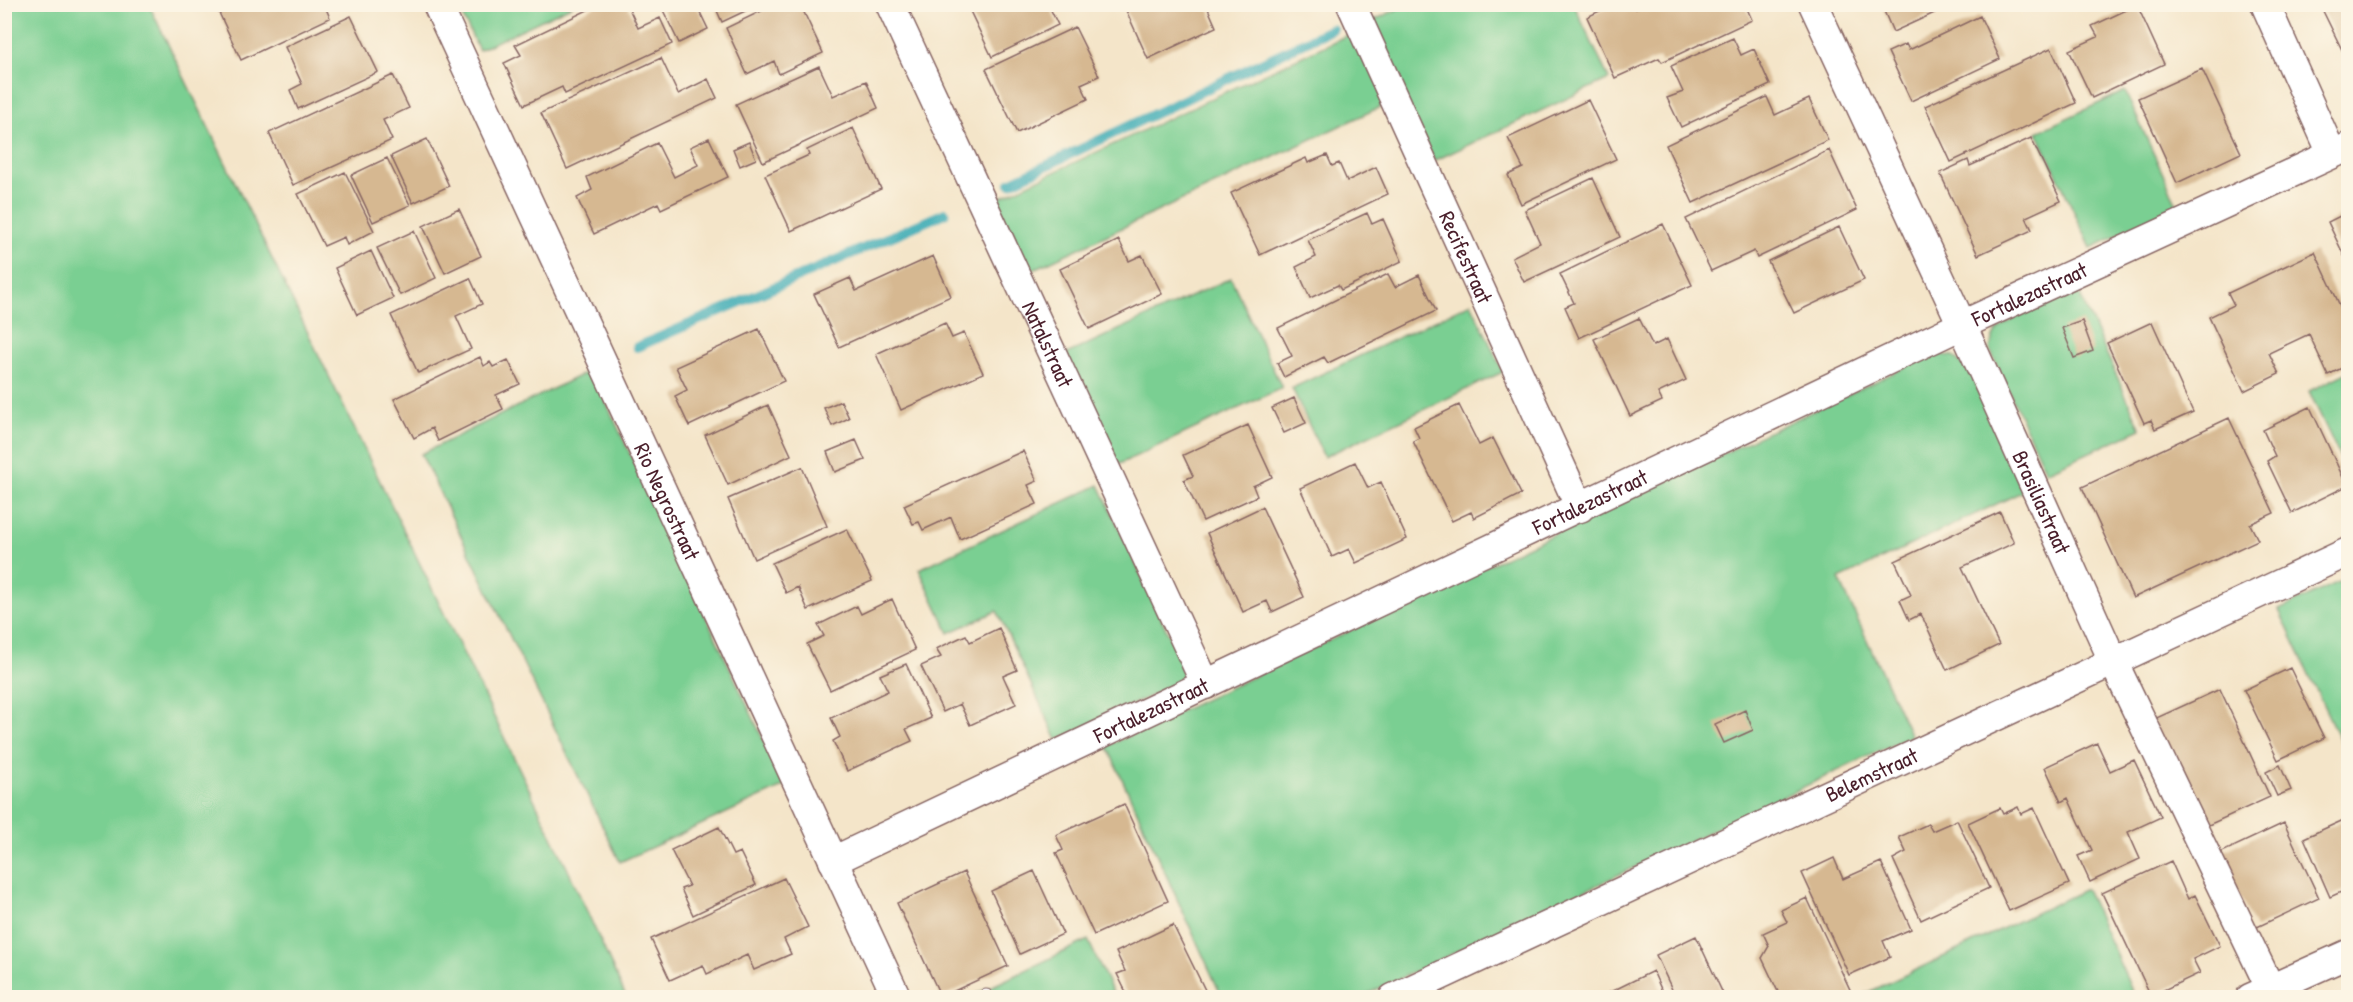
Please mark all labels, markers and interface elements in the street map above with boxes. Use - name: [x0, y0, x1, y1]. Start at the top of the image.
- street label: Recifestraat: [1432, 206, 1500, 308]
- street label: Fortalezastraat: [1966, 254, 2092, 334]
- street label: Natalstraat: [1015, 296, 1081, 392]
- street label: Rio Negrostraat: [627, 438, 707, 565]
- street label: Brasiliastraat: [2005, 446, 2078, 559]
- street label: Fortalezastraat: [1527, 461, 1653, 542]
- street label: Fortalezastraat: [1088, 670, 1214, 751]
- street label: Belemstraat: [1820, 740, 1923, 809]

